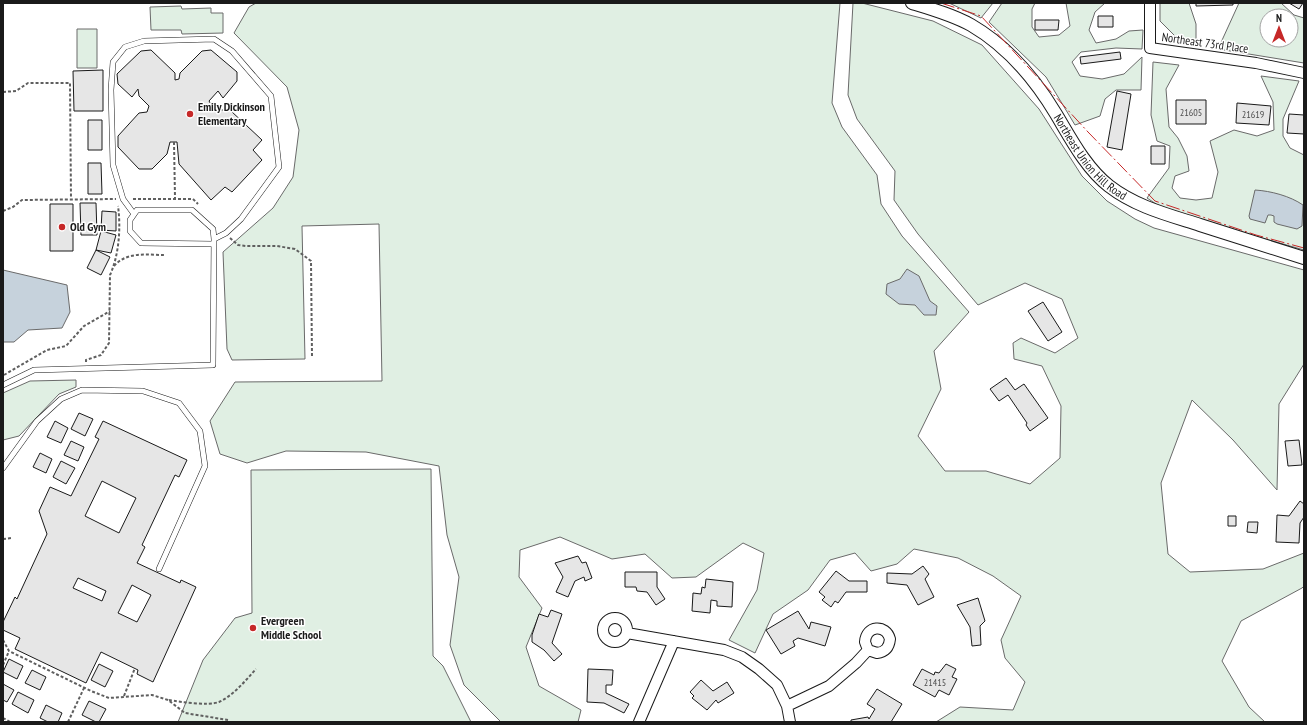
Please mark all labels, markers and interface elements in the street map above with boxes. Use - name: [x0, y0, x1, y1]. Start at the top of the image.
- north arrow: [1259, 8, 1299, 48]
- text: N: [1276, 11, 1282, 25]
- street label: Northeast 73rd Place: [1161, 29, 1249, 56]
- place label: Emily Dickinson Elementary: [198, 99, 265, 128]
- house number: 21605: [1180, 106, 1202, 119]
- house number: 21619: [1242, 108, 1264, 121]
- marker: Emily Dickinson Elementary: [185, 109, 195, 119]
- street label: Northeast Union Hill Road: [1051, 111, 1130, 203]
- place label: Old Gym: [70, 219, 106, 234]
- marker: Old Gym: [57, 222, 67, 232]
- place label: Evergreen Middle School: [261, 613, 321, 642]
- marker: Evergreen Middle School: [248, 623, 258, 633]
- house number: 21415: [924, 676, 946, 689]

